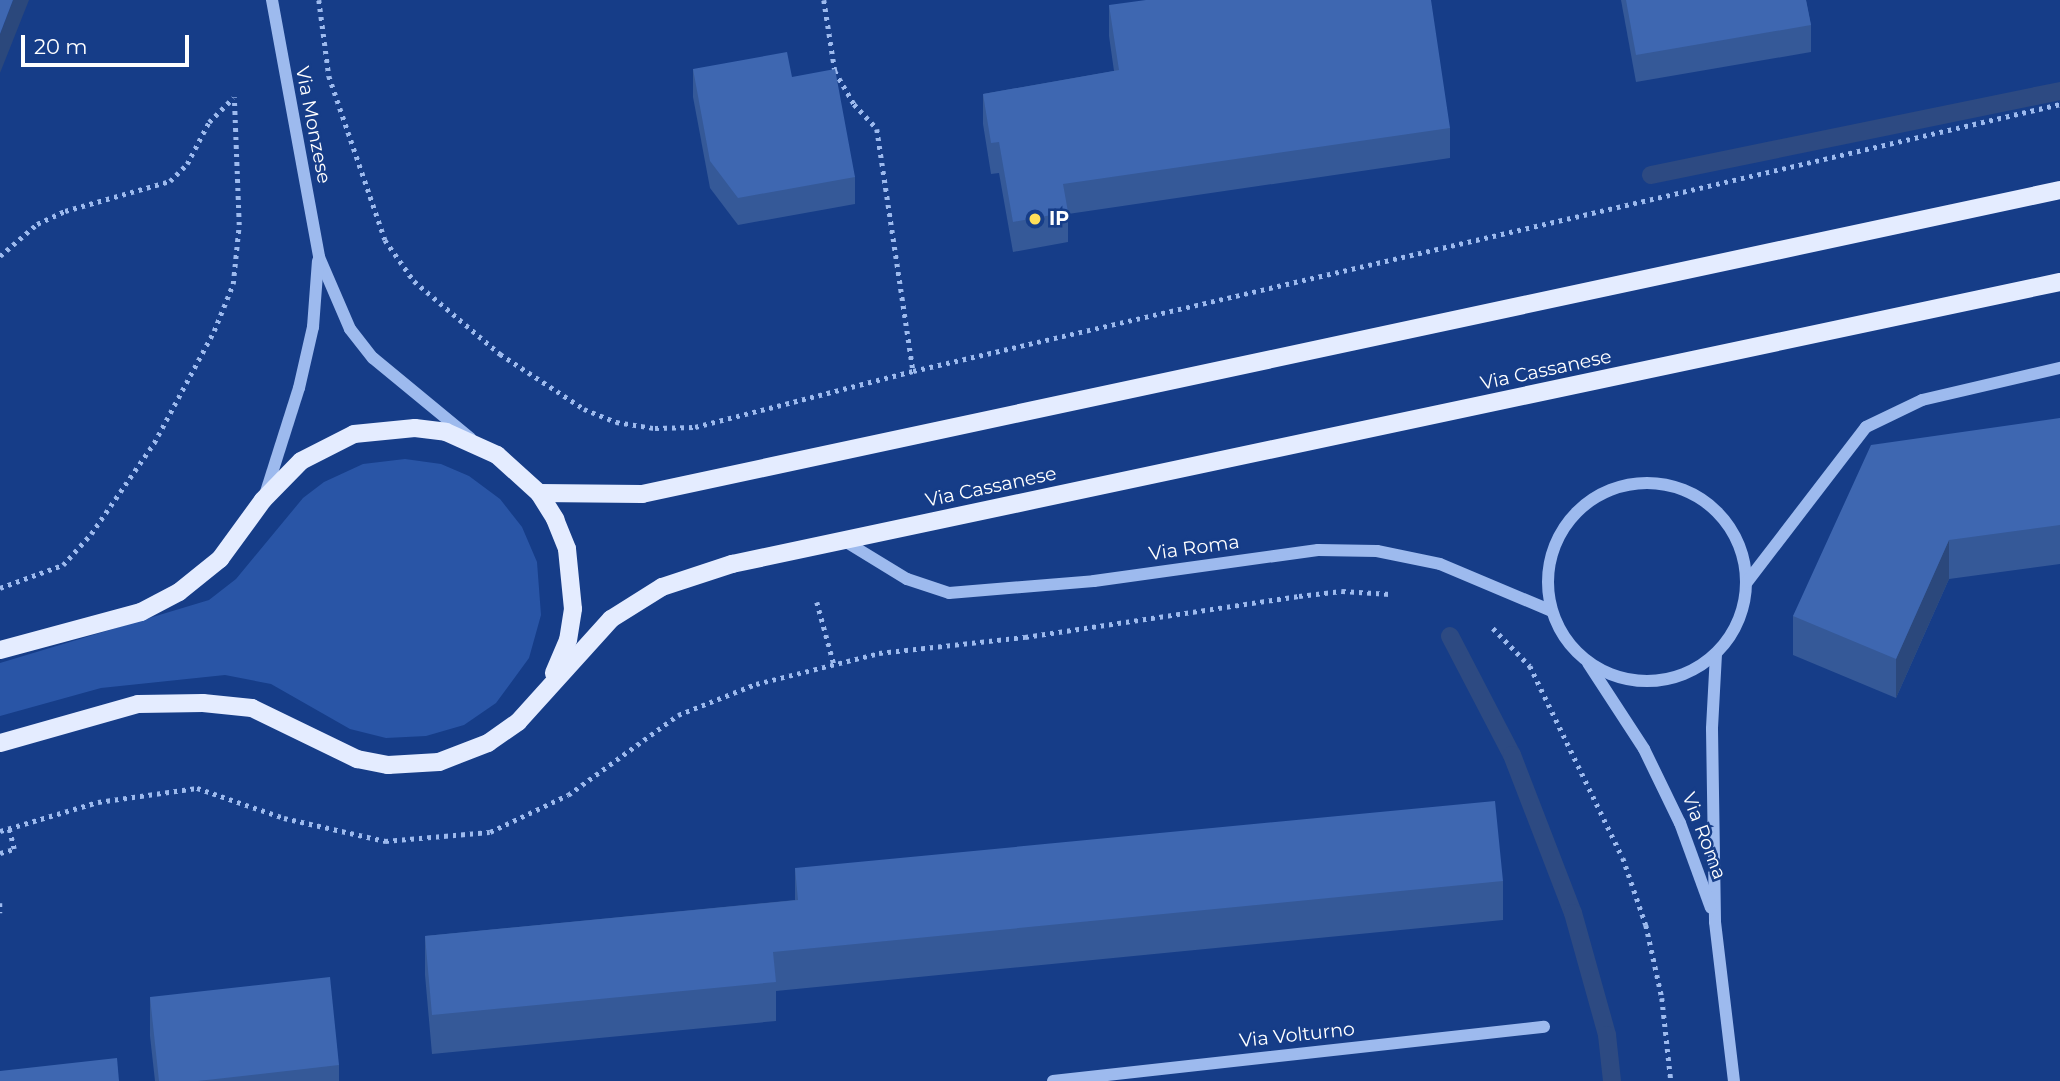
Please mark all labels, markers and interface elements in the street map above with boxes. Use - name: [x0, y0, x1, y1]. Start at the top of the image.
- scale bar: [24, 21, 192, 65]
- text: 20 m: [34, 34, 88, 59]
- street label: Via Monzese: [290, 64, 336, 186]
- place label: IP: [1049, 208, 1069, 230]
- marker: IP: [1027, 211, 1043, 227]
- street label: Via Cassanese: [1478, 345, 1614, 395]
- street label: Via Cassanese: [923, 462, 1059, 512]
- street label: Via Roma: [1147, 530, 1241, 566]
- street label: Via Roma: [1677, 789, 1731, 883]
- street label: Via Volturno: [1238, 1018, 1356, 1052]

